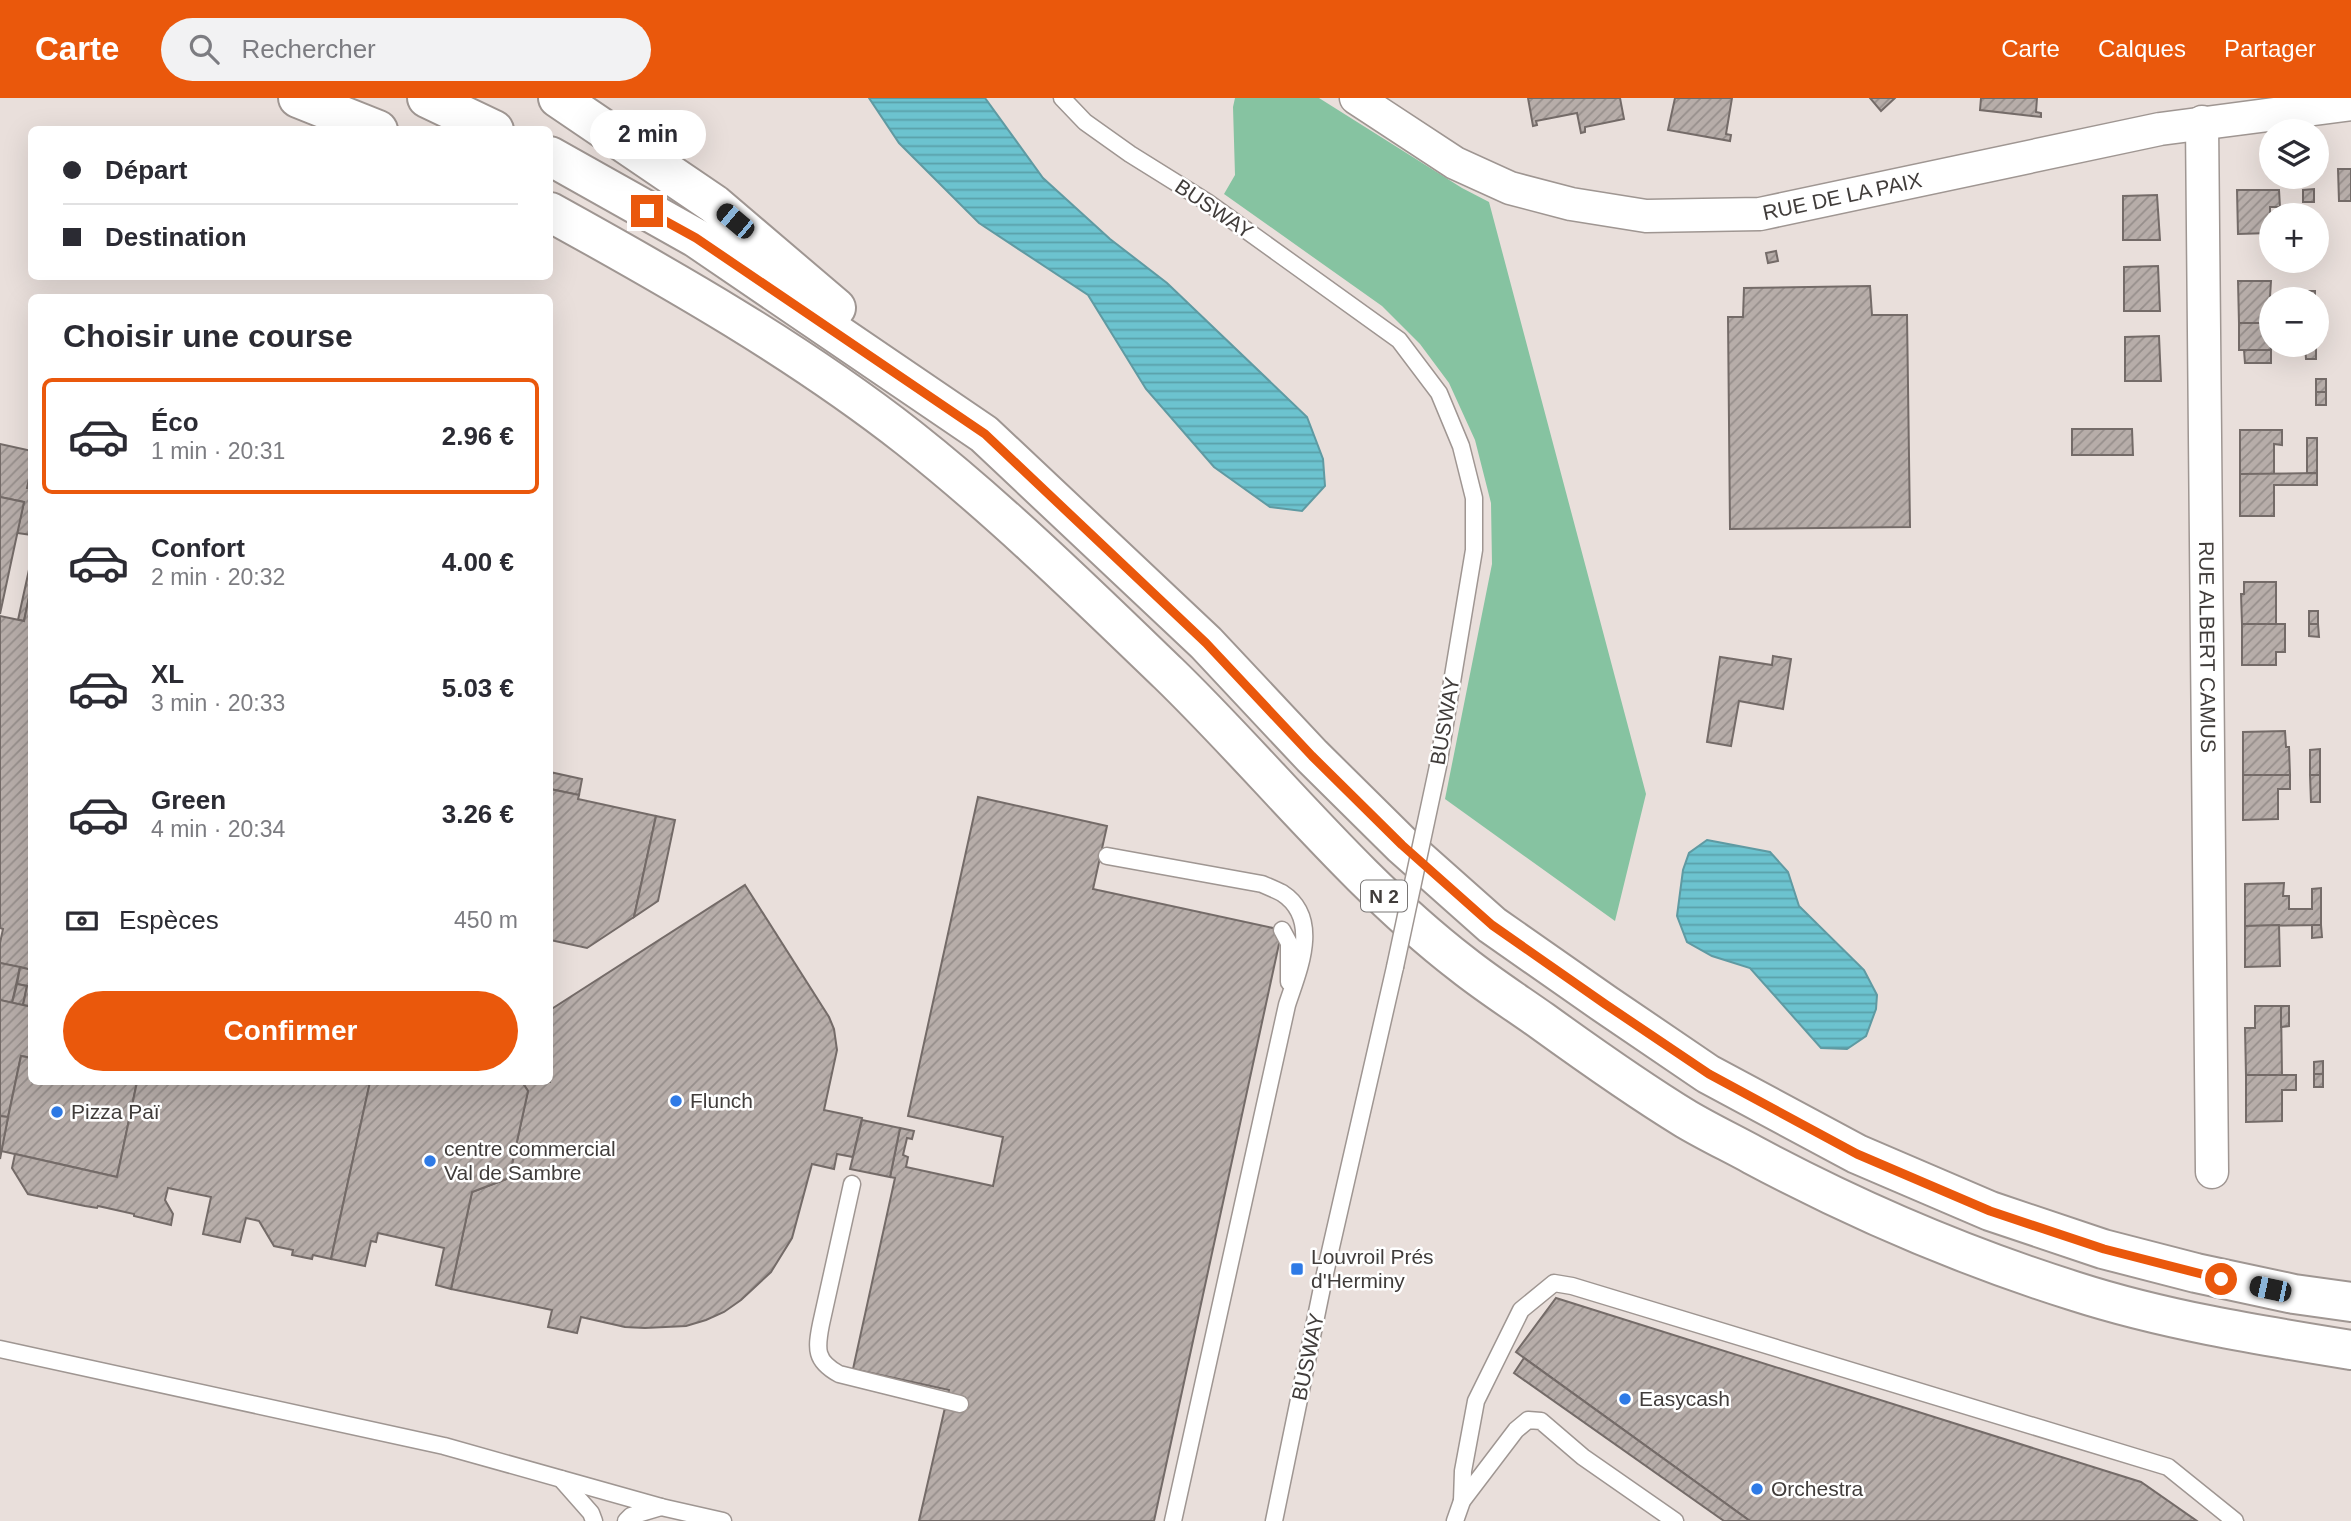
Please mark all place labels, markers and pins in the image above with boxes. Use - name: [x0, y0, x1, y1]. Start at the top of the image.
- place label: Flunch: [690, 1089, 753, 1112]
- marker: Flunch: [668, 1093, 684, 1109]
- place label: Pizza Paï: [71, 1100, 160, 1123]
- marker: Pizza Paï: [49, 1104, 65, 1120]
- place label: centre commercial Val de Sambre: [444, 1137, 616, 1184]
- marker: centre commercial Val de Sambre: [422, 1153, 438, 1169]
- place label: Louvroil Prés d'Herminy: [1311, 1245, 1434, 1292]
- marker: Louvroil Prés d'Herminy: [1289, 1261, 1305, 1277]
- place label: Easycash: [1639, 1387, 1730, 1410]
- marker: Easycash: [1617, 1391, 1633, 1407]
- place label: Orchestra: [1771, 1477, 1864, 1500]
- marker: Orchestra: [1749, 1481, 1765, 1497]

